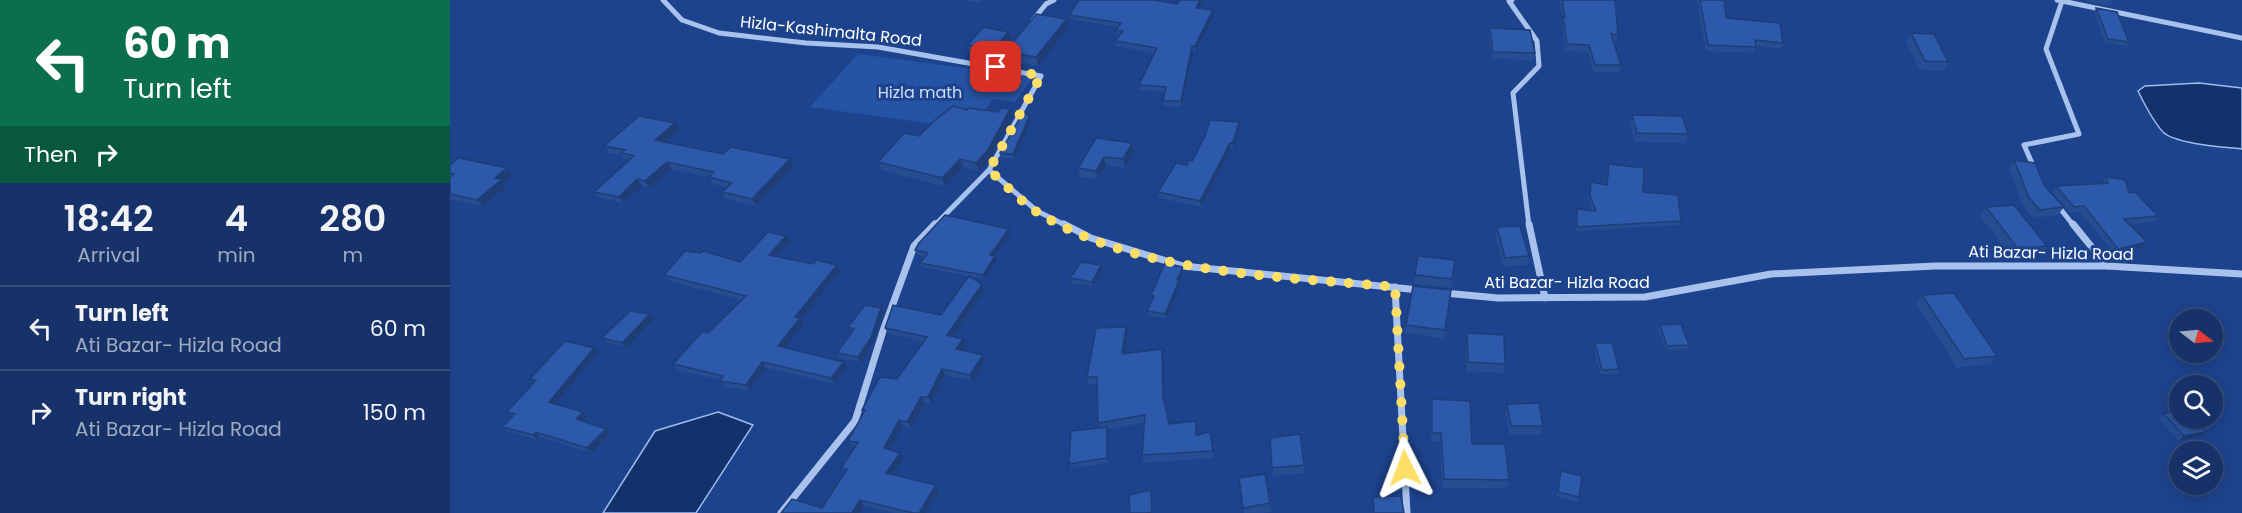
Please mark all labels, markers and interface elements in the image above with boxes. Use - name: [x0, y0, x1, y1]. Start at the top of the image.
- street label: Hizla-Kashimalta Road: [739, 10, 923, 52]
- text: 60 m: [123, 14, 231, 73]
- icon: left: [24, 24, 102, 102]
- pin: [970, 41, 1021, 92]
- icon: arrive: [979, 50, 1012, 83]
- text: Turn left: [123, 70, 232, 107]
- park label: Hizla math: [878, 81, 962, 104]
- icon: right: [90, 138, 123, 171]
- text: Then: [24, 139, 78, 170]
- text: 18:42: [64, 193, 154, 244]
- text: 4: [225, 193, 248, 244]
- text: 280: [319, 193, 386, 244]
- street label: Ati Bazar- Hizla Road: [1968, 240, 2134, 266]
- text: Arrival: [77, 241, 140, 269]
- text: min: [217, 241, 256, 269]
- text: m: [343, 241, 363, 269]
- street label: Ati Bazar- Hizla Road: [1484, 271, 1650, 294]
- text: Turn left: [75, 298, 169, 329]
- north arrow: [2169, 309, 2223, 363]
- map controls: [2169, 309, 2223, 495]
- icon: left: [24, 312, 57, 345]
- text: 60 m: [370, 313, 426, 344]
- text: Ati Bazar- Hizla Road: [75, 331, 282, 359]
- button: search: [2169, 375, 2223, 429]
- text: Turn right: [75, 382, 186, 413]
- icon: right: [24, 396, 57, 429]
- text: 150 m: [363, 397, 426, 428]
- text: Ati Bazar- Hizla Road: [75, 415, 282, 443]
- position arrow: [1373, 436, 1437, 500]
- button: layers: [2169, 441, 2223, 495]

